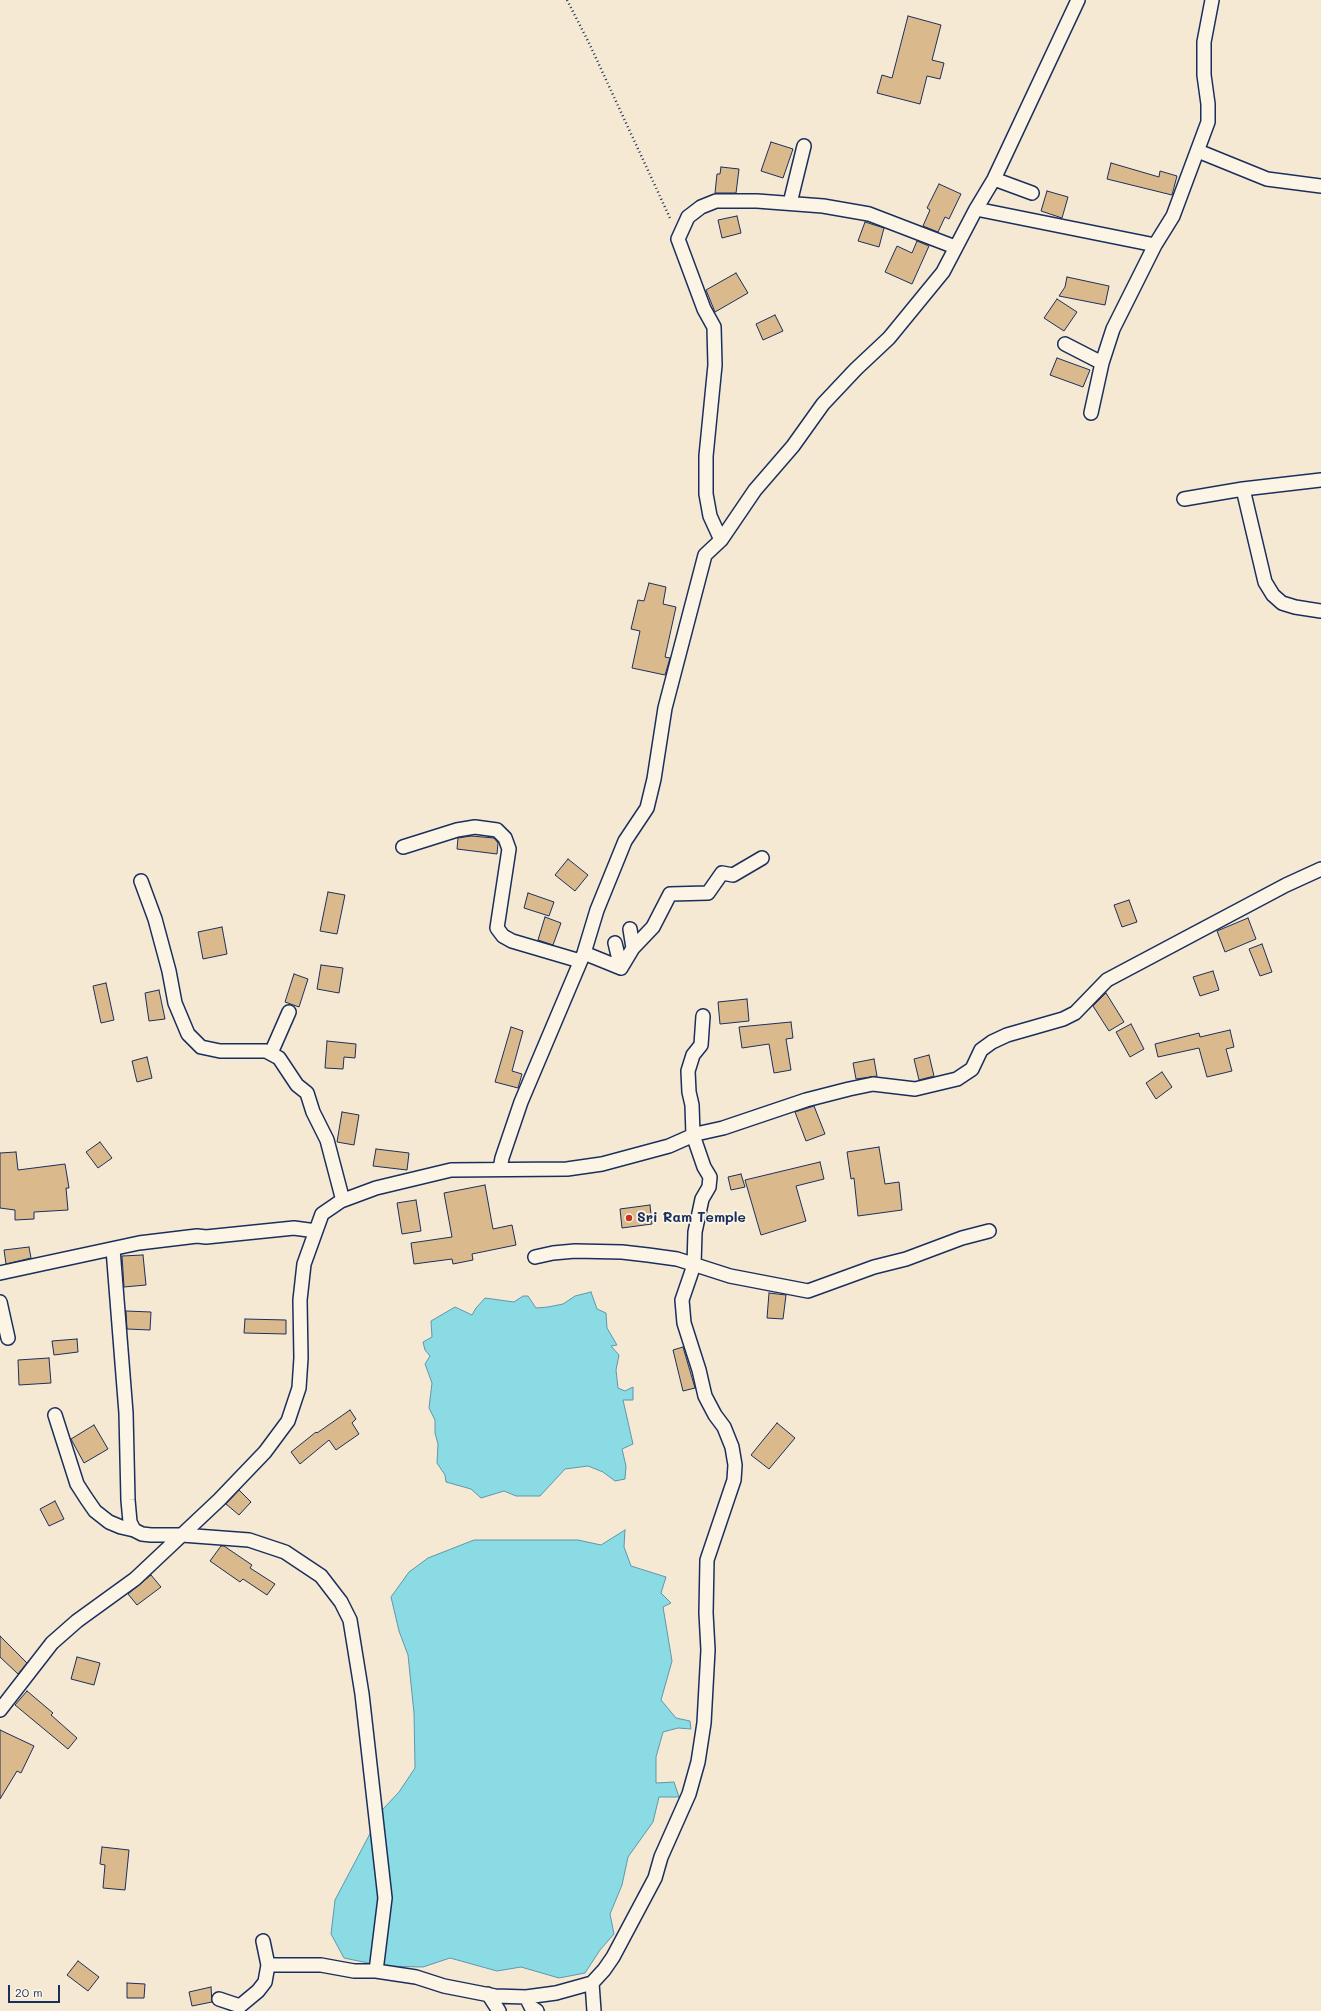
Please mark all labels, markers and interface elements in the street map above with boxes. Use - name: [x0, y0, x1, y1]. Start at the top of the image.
- place label: Sri Ram Temple: [637, 1210, 746, 1226]
- marker: Sri Ram Temple: [624, 1213, 634, 1223]
- scale bar: [10, 1977, 62, 2003]
- text: 20 m: [15, 1984, 43, 2000]

